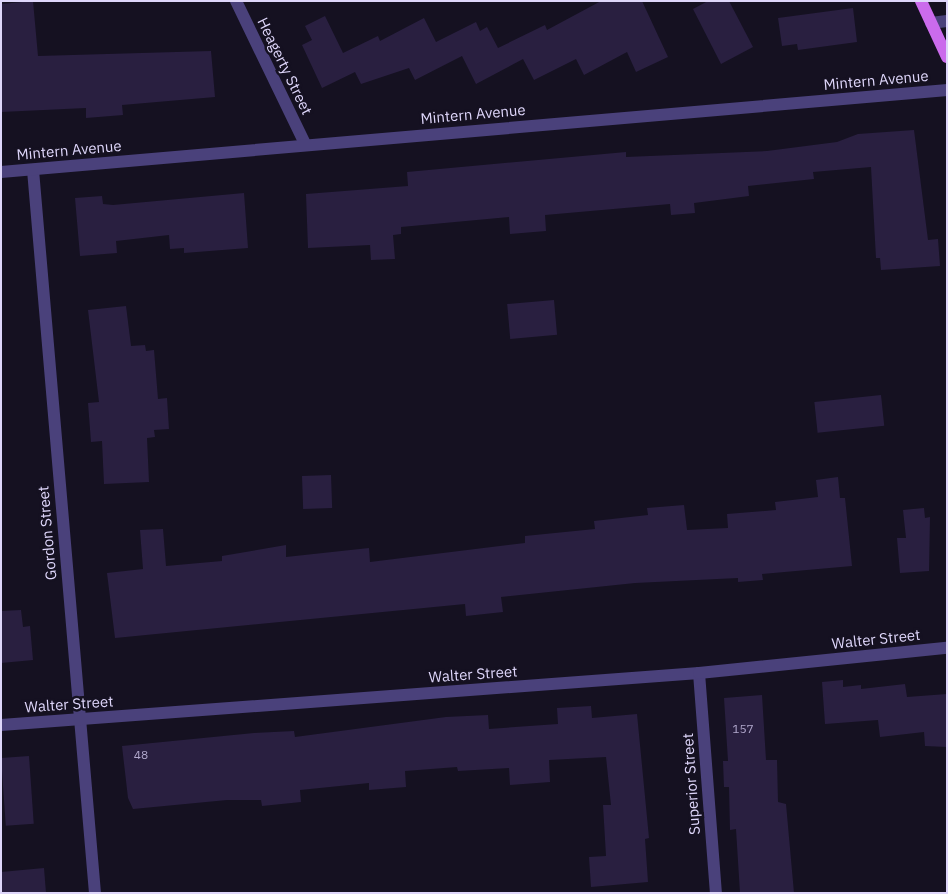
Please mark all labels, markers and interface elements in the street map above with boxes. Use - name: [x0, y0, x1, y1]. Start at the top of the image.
- street label: Heagerty Street: [254, 14, 316, 118]
- street label: Mintern Avenue: [823, 66, 929, 94]
- street label: Mintern Avenue: [420, 100, 526, 128]
- street label: Mintern Avenue: [16, 136, 122, 164]
- street label: Gordon Street: [34, 485, 60, 581]
- street label: Walter Street: [831, 625, 921, 653]
- street label: Walter Street: [428, 662, 518, 686]
- street label: Walter Street: [24, 692, 114, 716]
- house number: 157: [732, 722, 754, 736]
- street label: Superior Street: [678, 732, 704, 836]
- house number: 48: [134, 748, 148, 762]

